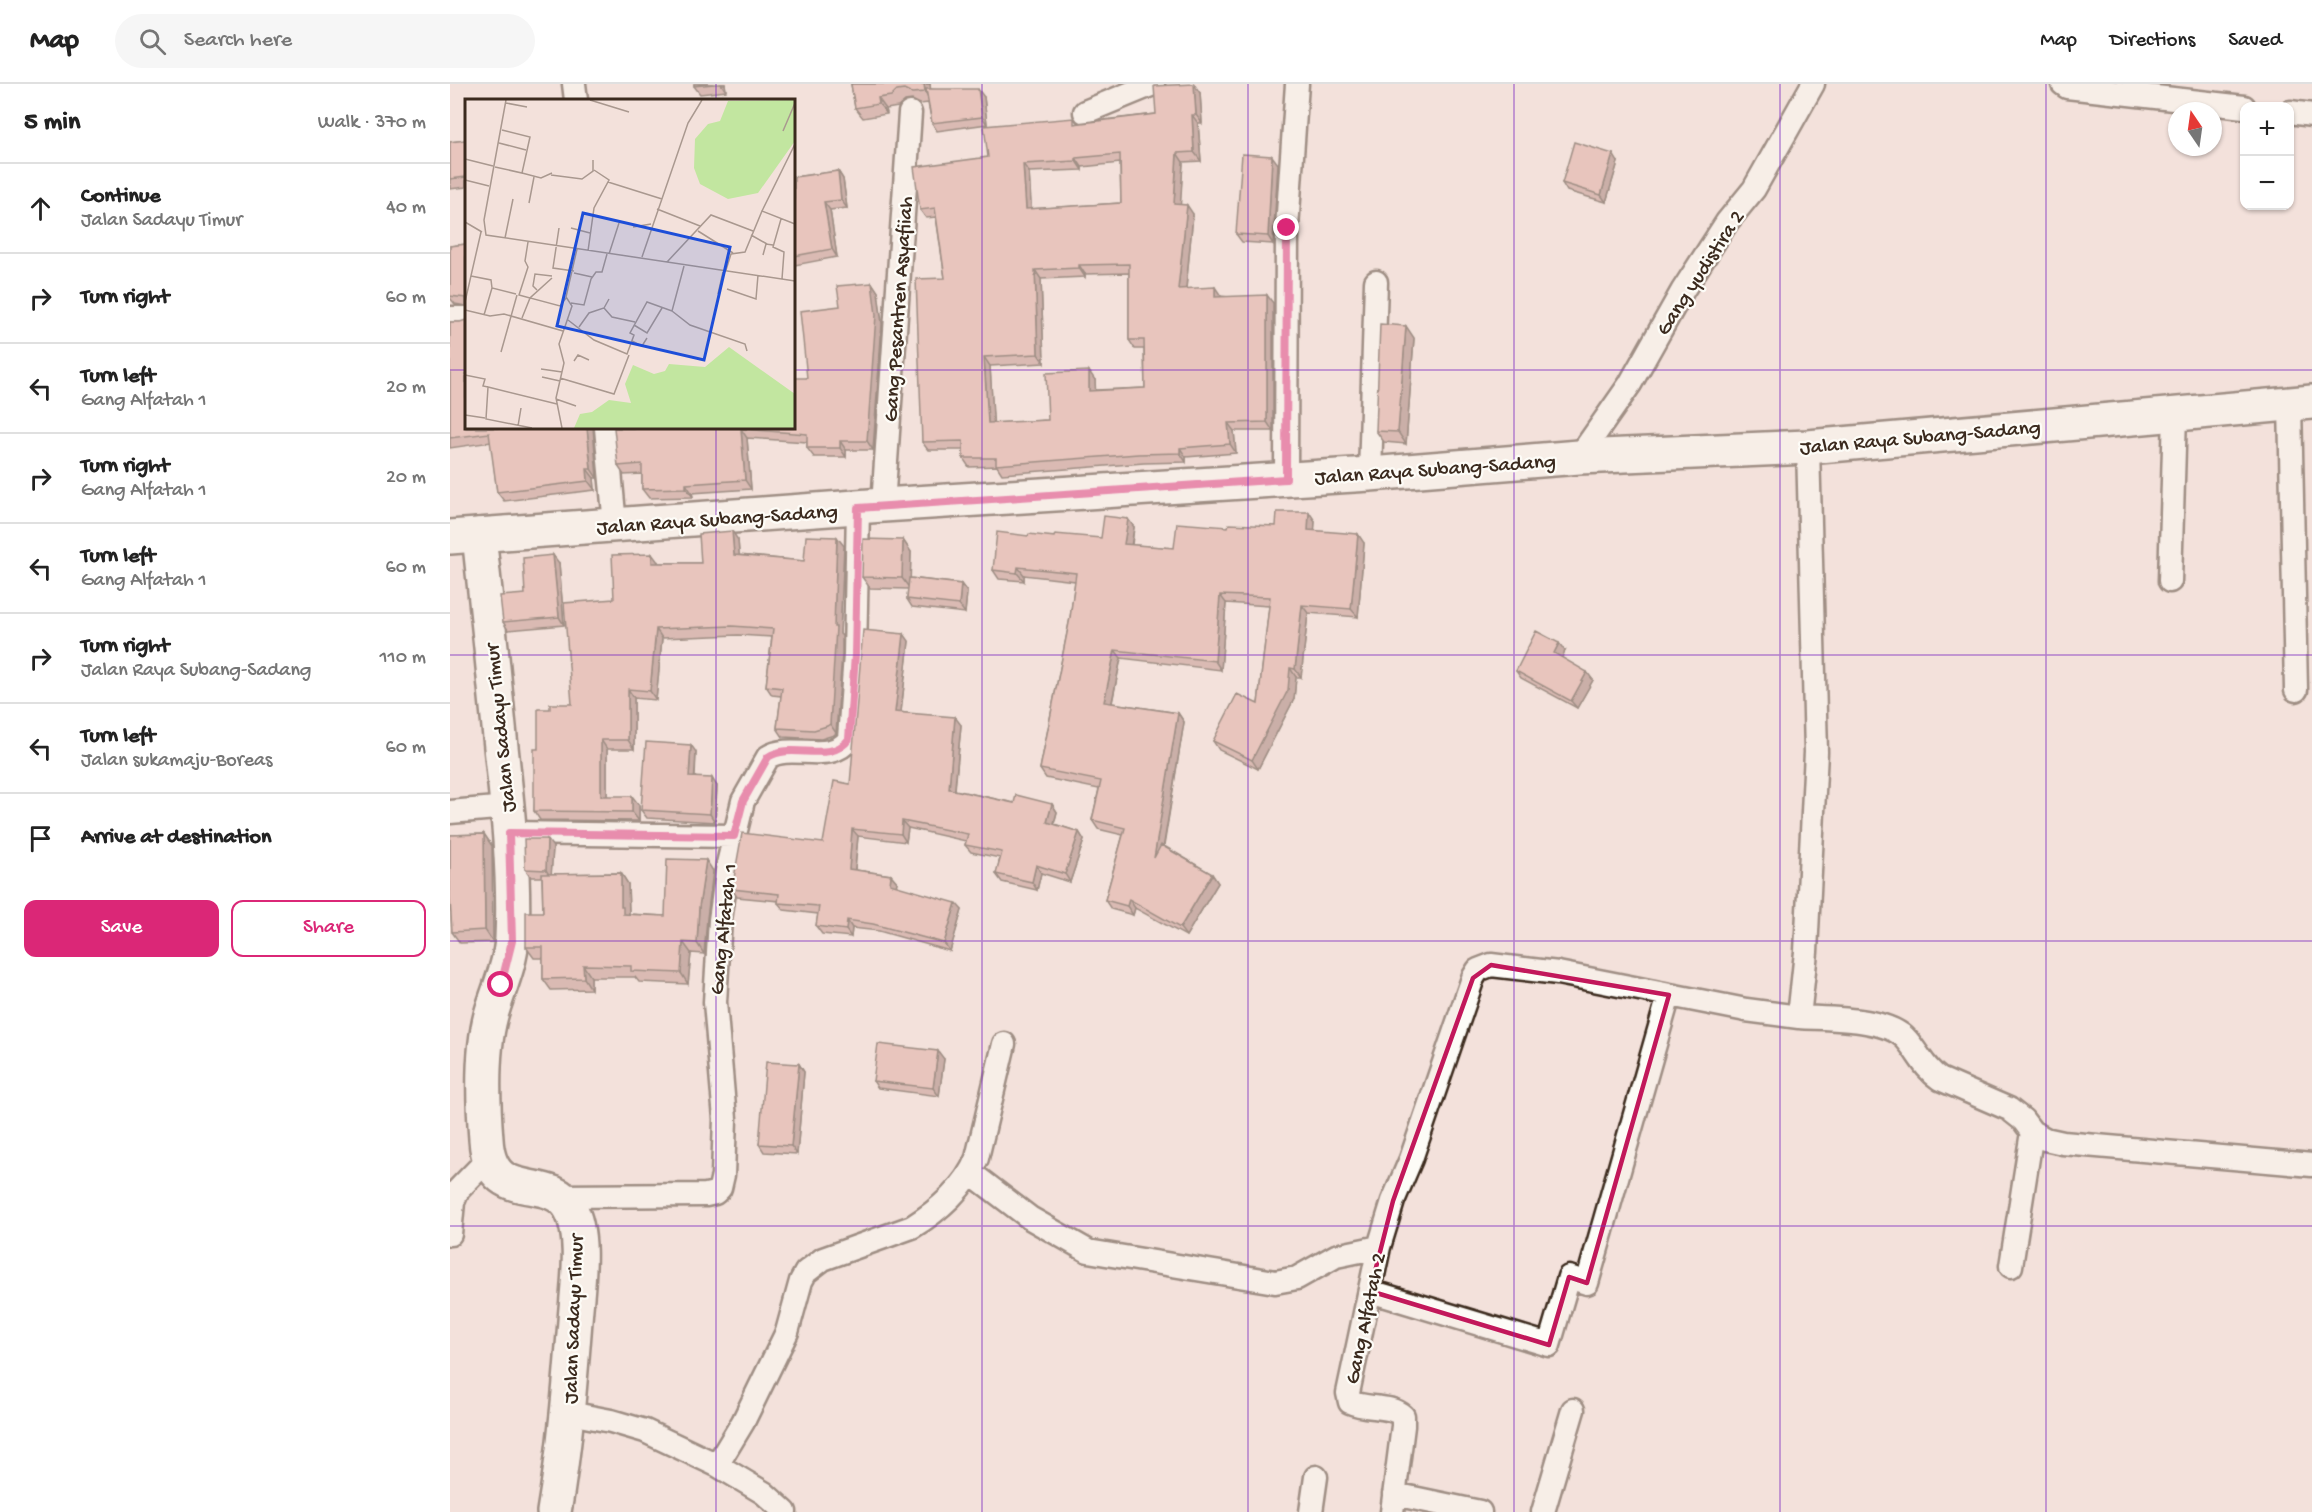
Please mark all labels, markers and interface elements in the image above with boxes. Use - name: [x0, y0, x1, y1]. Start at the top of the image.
- search box: [115, 14, 535, 68]
- text: Map: [30, 25, 79, 58]
- icon: search: [136, 25, 169, 58]
- text: Search here: [184, 28, 292, 54]
- text: Map: [2040, 29, 2077, 54]
- text: Directions: [2110, 29, 2195, 54]
- text: Saved: [2228, 29, 2282, 54]
- inset map: [465, 99, 795, 429]
- north arrow: [2168, 102, 2222, 156]
- map controls: [2240, 102, 2294, 210]
- button: +: [2240, 102, 2294, 156]
- text: 5 min: [24, 108, 80, 139]
- text: Walk · 370 m: [318, 112, 426, 135]
- button: −: [2240, 156, 2294, 210]
- text: Continue: [81, 184, 161, 210]
- icon: ahead: [24, 192, 57, 225]
- street label: Gang Pesantren Asyafiiah: [880, 196, 921, 423]
- text: 40 m: [386, 197, 426, 220]
- street label: Gang yudistira 2: [1652, 207, 1752, 341]
- text: Jalan Sadayu Timur: [81, 210, 242, 233]
- route end: [1273, 214, 1299, 240]
- icon: right: [24, 282, 57, 315]
- text: Turn right: [81, 285, 169, 311]
- text: 60 m: [386, 287, 426, 310]
- text: Turn left: [81, 364, 155, 390]
- icon: left: [24, 372, 57, 405]
- text: 20 m: [386, 377, 426, 400]
- text: Gang Alfatah 1: [81, 390, 207, 413]
- street label: Jalan Raya Subang-Sadang: [1799, 416, 2042, 462]
- street label: Jalan Raya Subang-Sadang: [1314, 451, 1557, 492]
- text: Turn right: [81, 454, 169, 480]
- icon: right: [24, 462, 57, 495]
- text: 20 m: [386, 467, 426, 490]
- text: Gang Alfatah 1: [81, 480, 207, 503]
- street label: Jalan Raya Subang-Sadang: [596, 501, 839, 542]
- text: Turn left: [81, 544, 155, 570]
- icon: left: [24, 552, 57, 585]
- text: 60 m: [386, 557, 426, 580]
- text: Gang Alfatah 1: [81, 570, 207, 593]
- text: Turn right: [81, 634, 169, 660]
- street label: Jalan Sadayu Timur: [481, 641, 524, 813]
- icon: right: [24, 642, 57, 675]
- text: 110 m: [380, 647, 426, 670]
- text: Jalan Raya Subang-Sadang: [81, 660, 311, 683]
- text: Turn left: [81, 724, 155, 750]
- icon: left: [24, 732, 57, 765]
- text: 60 m: [386, 737, 426, 760]
- text: Jalan sukamaju-Boreas: [81, 750, 272, 773]
- icon: arrive: [24, 822, 57, 855]
- text: Arrive at destination: [81, 825, 271, 851]
- street label: Gang Alfatah 1: [706, 862, 745, 996]
- button: Save: [24, 900, 219, 957]
- button: Share: [231, 900, 426, 957]
- route start: [487, 971, 513, 997]
- street label: Jalan Sadayu Timur: [560, 1232, 591, 1404]
- street label: Gang Alfatah 2: [1341, 1251, 1394, 1387]

